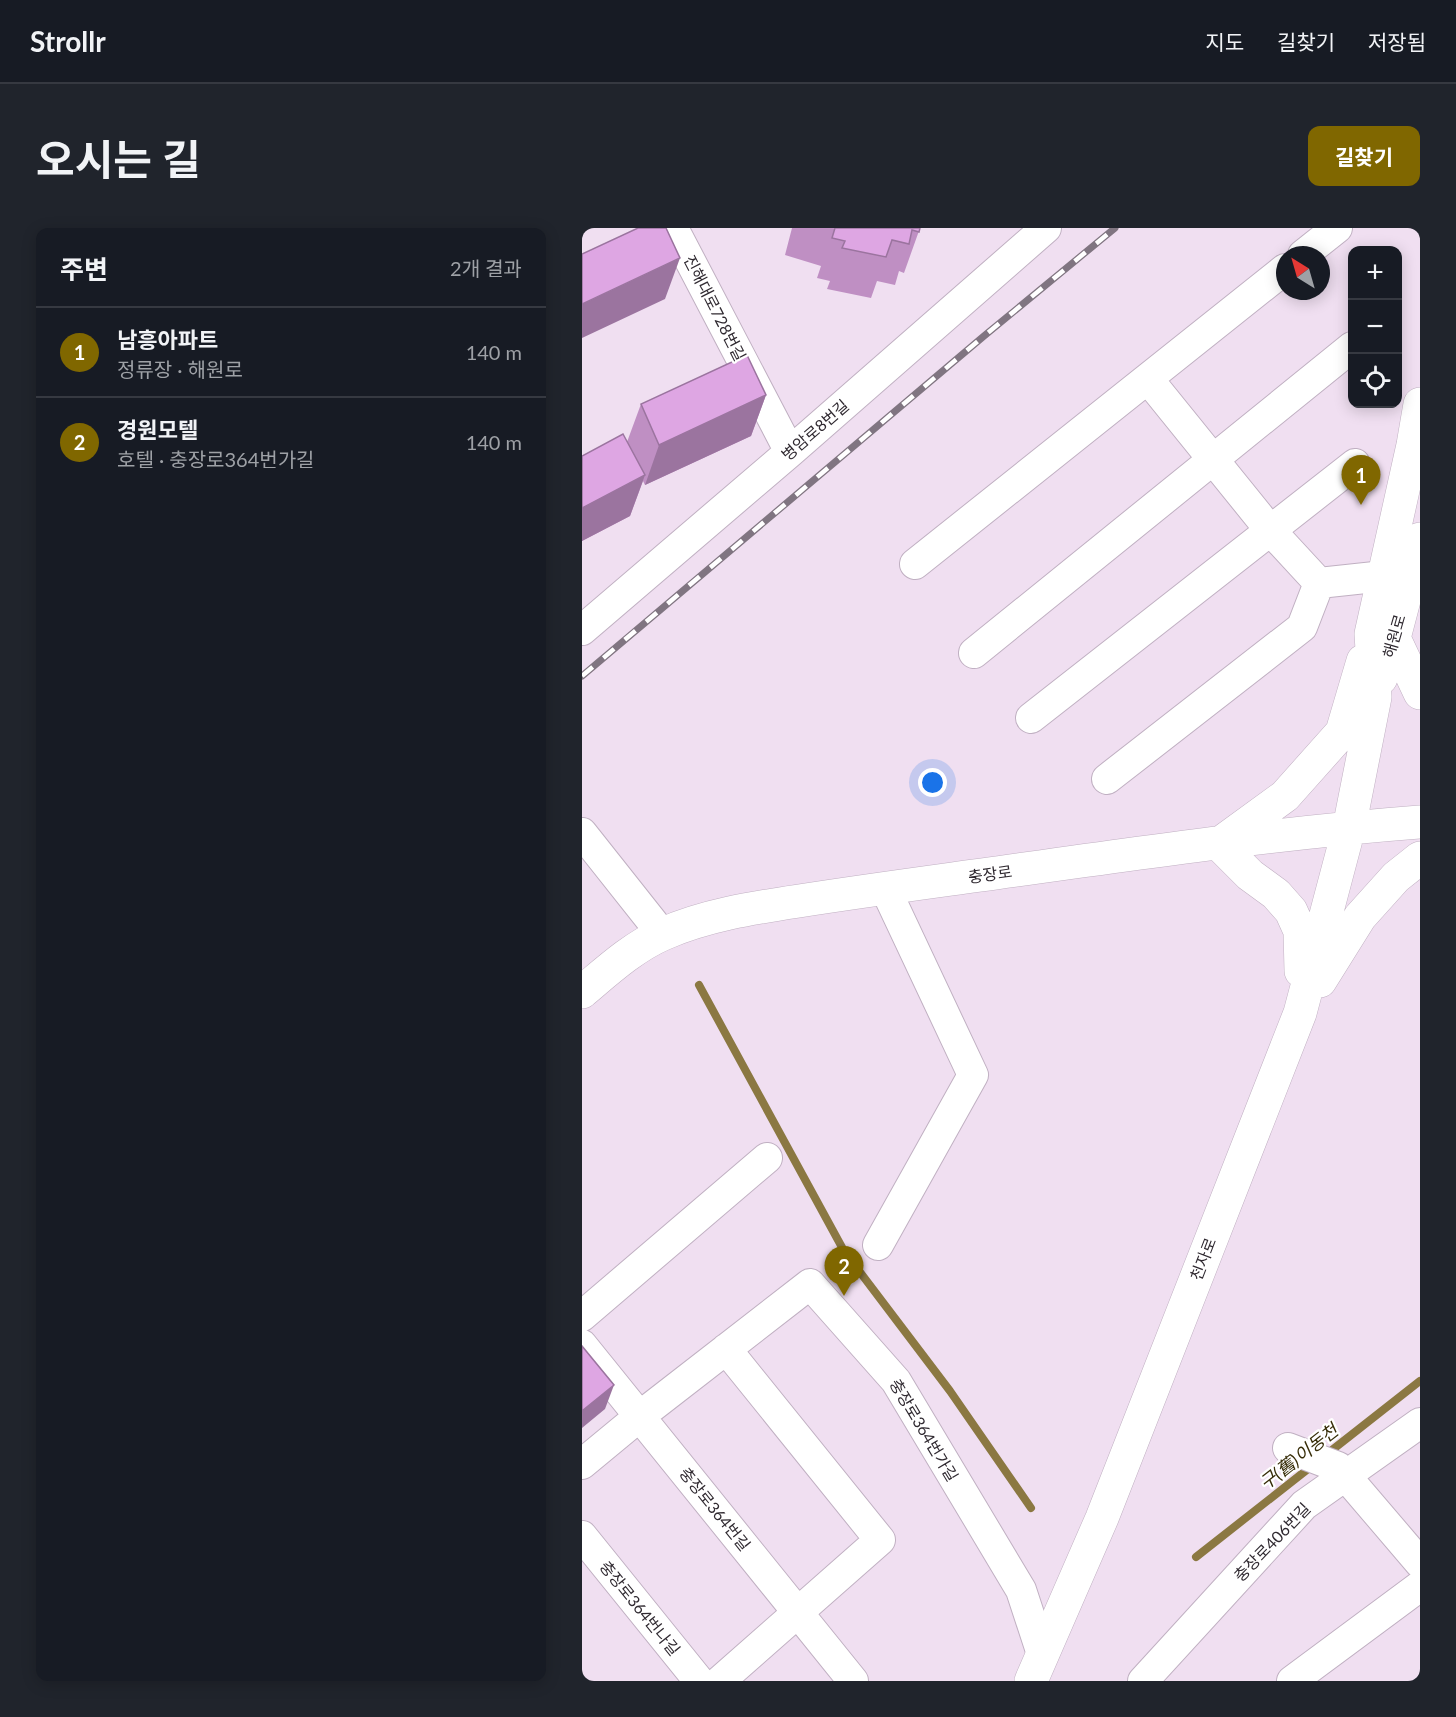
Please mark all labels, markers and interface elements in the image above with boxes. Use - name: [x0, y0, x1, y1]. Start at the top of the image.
- text: Strollr: [30, 24, 106, 58]
- text: 지도: [1205, 29, 1244, 54]
- text: 길찾기: [1277, 29, 1335, 54]
- text: 저장됨: [1368, 29, 1426, 54]
- button: 길찾기: [1308, 126, 1420, 186]
- text: 오시는 길: [36, 134, 201, 184]
- north arrow: [1276, 246, 1330, 300]
- map controls: [1348, 246, 1402, 408]
- button: +: [1348, 246, 1402, 300]
- street label: 진해대로728번길: [681, 252, 750, 364]
- text: 주변: [60, 253, 108, 285]
- text: 2개 결과: [450, 256, 522, 280]
- button: −: [1348, 300, 1402, 354]
- text: 남흥아파트: [117, 326, 218, 353]
- text: 1: [74, 340, 85, 364]
- text: 140 m: [466, 340, 522, 364]
- button: locate: [1348, 354, 1402, 408]
- text: 정류장 · 해원로: [117, 357, 243, 381]
- street label: 병암로8번길: [777, 395, 852, 464]
- text: 경원모텔: [117, 416, 198, 443]
- text: 2: [74, 430, 85, 454]
- text: 140 m: [466, 430, 522, 454]
- text: 호텔 · 충장로364번가길: [117, 447, 314, 471]
- pin: 1: [1342, 456, 1380, 505]
- street label: 해원로: [1378, 612, 1409, 660]
- your location: [918, 768, 947, 797]
- street label: 충장로: [967, 861, 1013, 886]
- street label: 천자로: [1186, 1235, 1219, 1283]
- pin: 2: [824, 1246, 864, 1296]
- street label: 충장로364번가길: [886, 1375, 962, 1484]
- water label: 구(舊)이동천: [1255, 1417, 1344, 1494]
- street label: 충장로364번길: [676, 1463, 755, 1554]
- street label: 충장로406번길: [1230, 1499, 1314, 1585]
- street label: 충장로364번나길: [596, 1557, 684, 1659]

